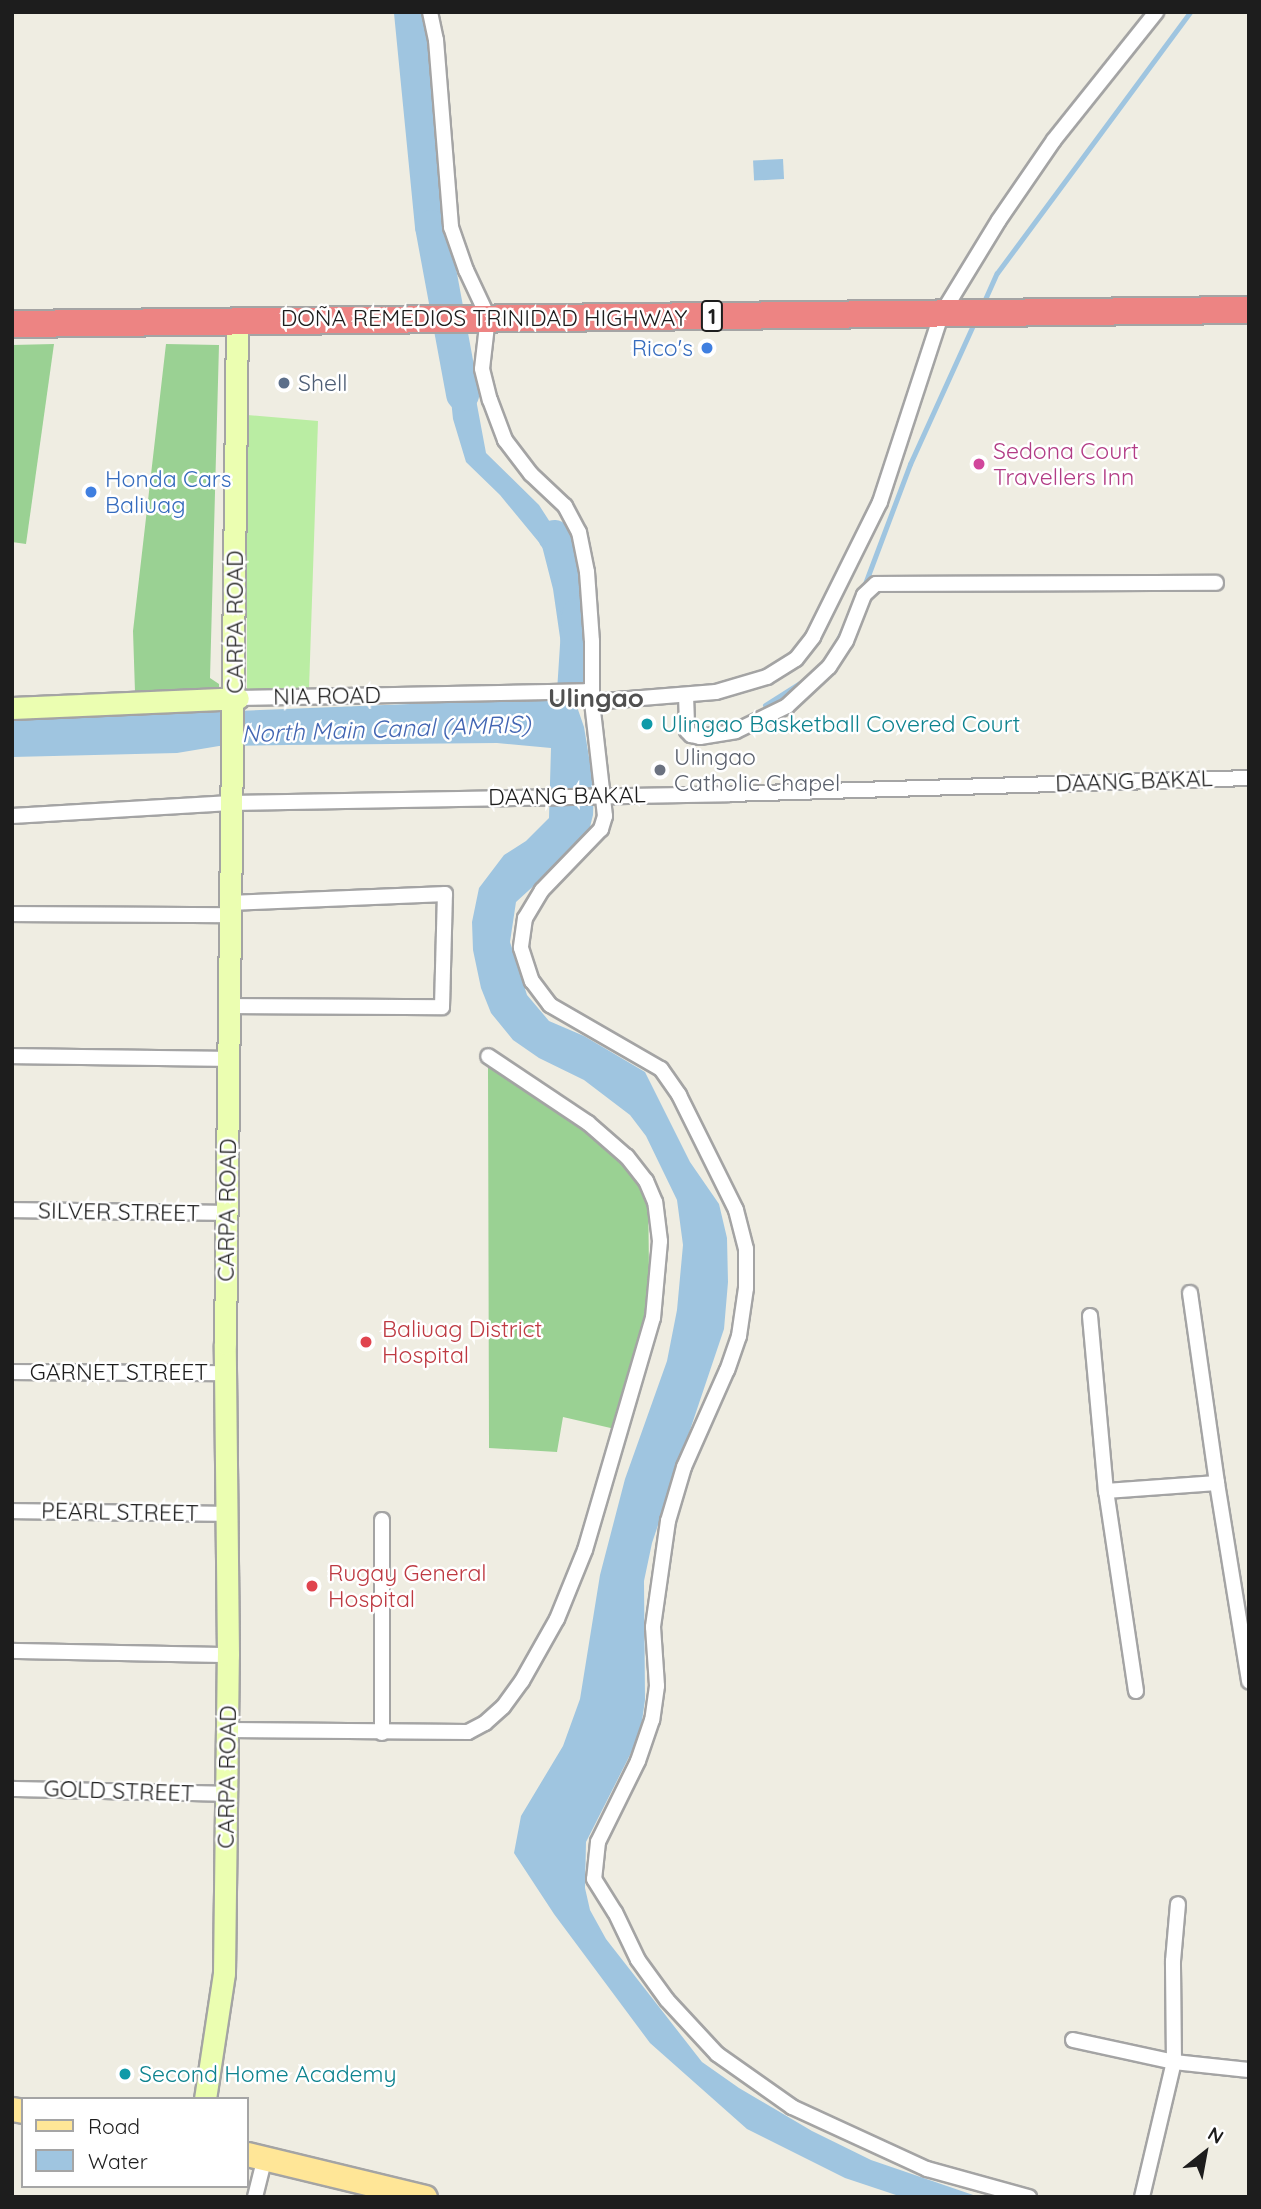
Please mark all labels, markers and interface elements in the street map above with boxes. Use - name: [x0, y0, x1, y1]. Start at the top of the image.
- road number: 1: [700, 298, 724, 334]
- street label: DOÑA REMEDIOS TRINIDAD HIGHWAY: [281, 304, 687, 332]
- place label: Rico's: [632, 334, 693, 362]
- marker: Rico's: [699, 340, 715, 356]
- place label: Shell: [298, 369, 348, 397]
- marker: Shell: [276, 375, 292, 391]
- place label: Sedona Court Travellers Inn: [993, 437, 1139, 491]
- marker: Sedona Court Travellers Inn: [971, 456, 987, 472]
- place label: Honda Cars Baliuag: [105, 465, 231, 519]
- marker: Honda Cars Baliuag: [83, 484, 99, 500]
- street label: CARPA ROAD: [221, 550, 249, 694]
- street label: NIA ROAD: [273, 681, 381, 711]
- district label: Ulingao: [548, 682, 644, 714]
- water label: North Main Canal (AMRIS): [241, 710, 531, 748]
- place label: Ulingao Basketball Covered Court: [661, 710, 1020, 738]
- marker: Ulingao Basketball Covered Court: [639, 716, 655, 732]
- place label: Ulingao Catholic Chapel: [674, 743, 840, 797]
- marker: Ulingao Catholic Chapel: [652, 762, 668, 778]
- street label: DAANG BAKAL: [1055, 764, 1213, 798]
- street label: DAANG BAKAL: [488, 781, 646, 811]
- street label: CARPA ROAD: [212, 1138, 242, 1282]
- street label: SILVER STREET: [38, 1197, 200, 1227]
- place label: Baliuag District Hospital: [382, 1315, 542, 1369]
- marker: Baliuag District Hospital: [356, 1332, 376, 1352]
- street label: GARNET STREET: [30, 1358, 208, 1386]
- street label: PEARL STREET: [41, 1497, 199, 1527]
- place label: Rugay General Hospital: [328, 1559, 487, 1613]
- marker: Rugay General Hospital: [302, 1576, 322, 1596]
- street label: CARPA ROAD: [212, 1705, 242, 1849]
- street label: GOLD STREET: [43, 1775, 195, 1807]
- place label: Second Home Academy: [139, 2060, 397, 2088]
- marker: Second Home Academy: [117, 2066, 133, 2082]
- legend: [21, 2097, 248, 2188]
- text: Road: [88, 2113, 140, 2139]
- north arrow: [1170, 2118, 1240, 2188]
- text: N: [1204, 2121, 1228, 2149]
- text: Water: [88, 2148, 148, 2174]

